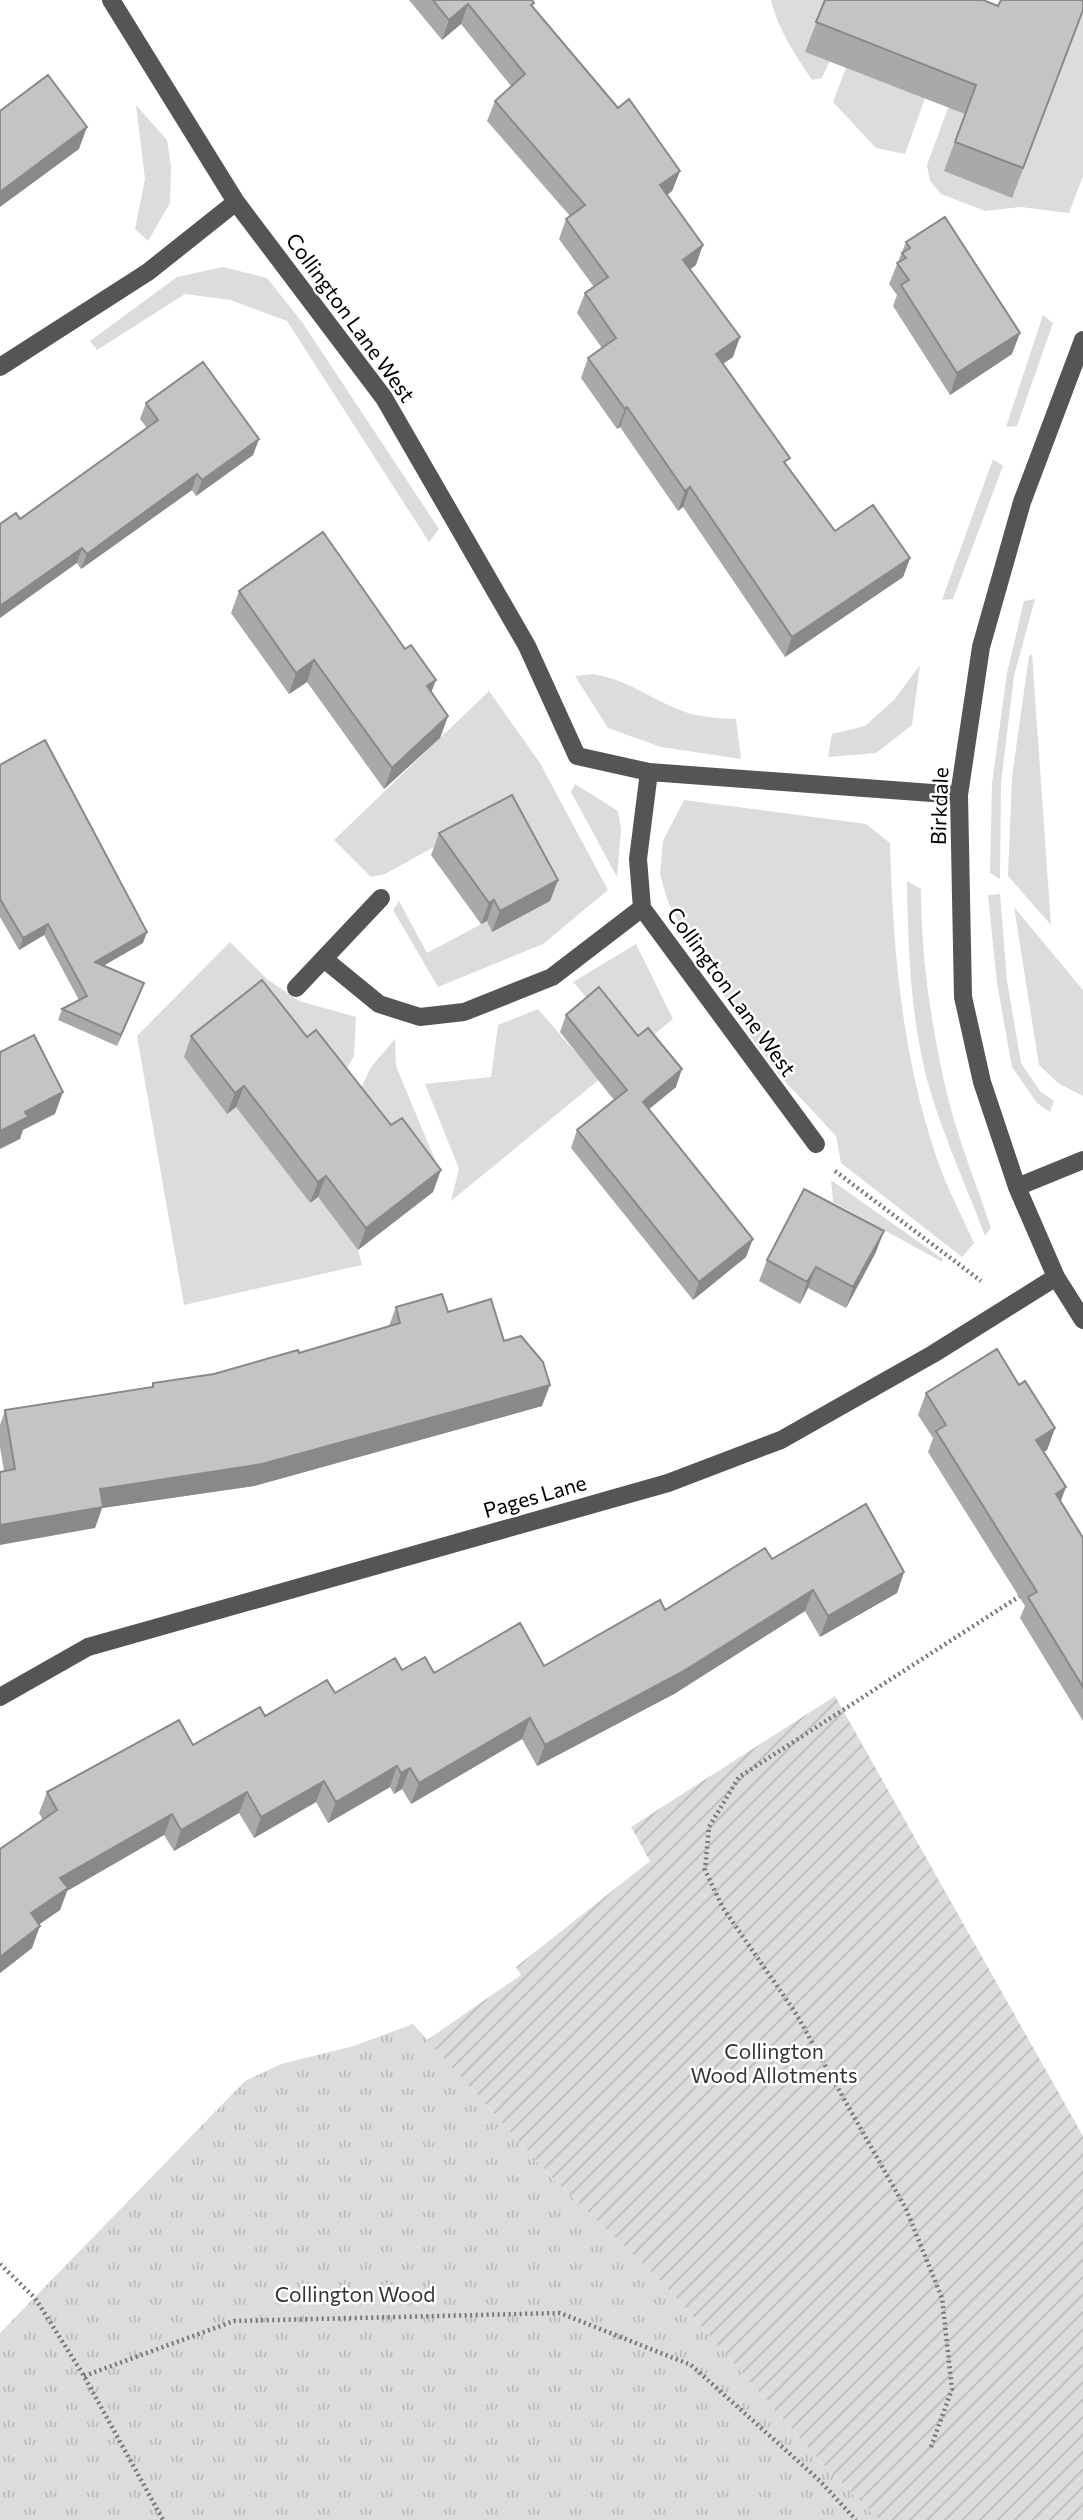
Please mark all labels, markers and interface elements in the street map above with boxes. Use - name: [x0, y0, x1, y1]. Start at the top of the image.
- street label: Collington Lane West: [282, 228, 421, 406]
- street label: Birkdale: [925, 767, 952, 845]
- street label: Collington Lane West: [663, 902, 802, 1080]
- street label: Pages Lane: [480, 1469, 589, 1522]
- park label: Collington Wood Allotments: [691, 2038, 857, 2087]
- park label: Collington Wood: [275, 2281, 435, 2306]

